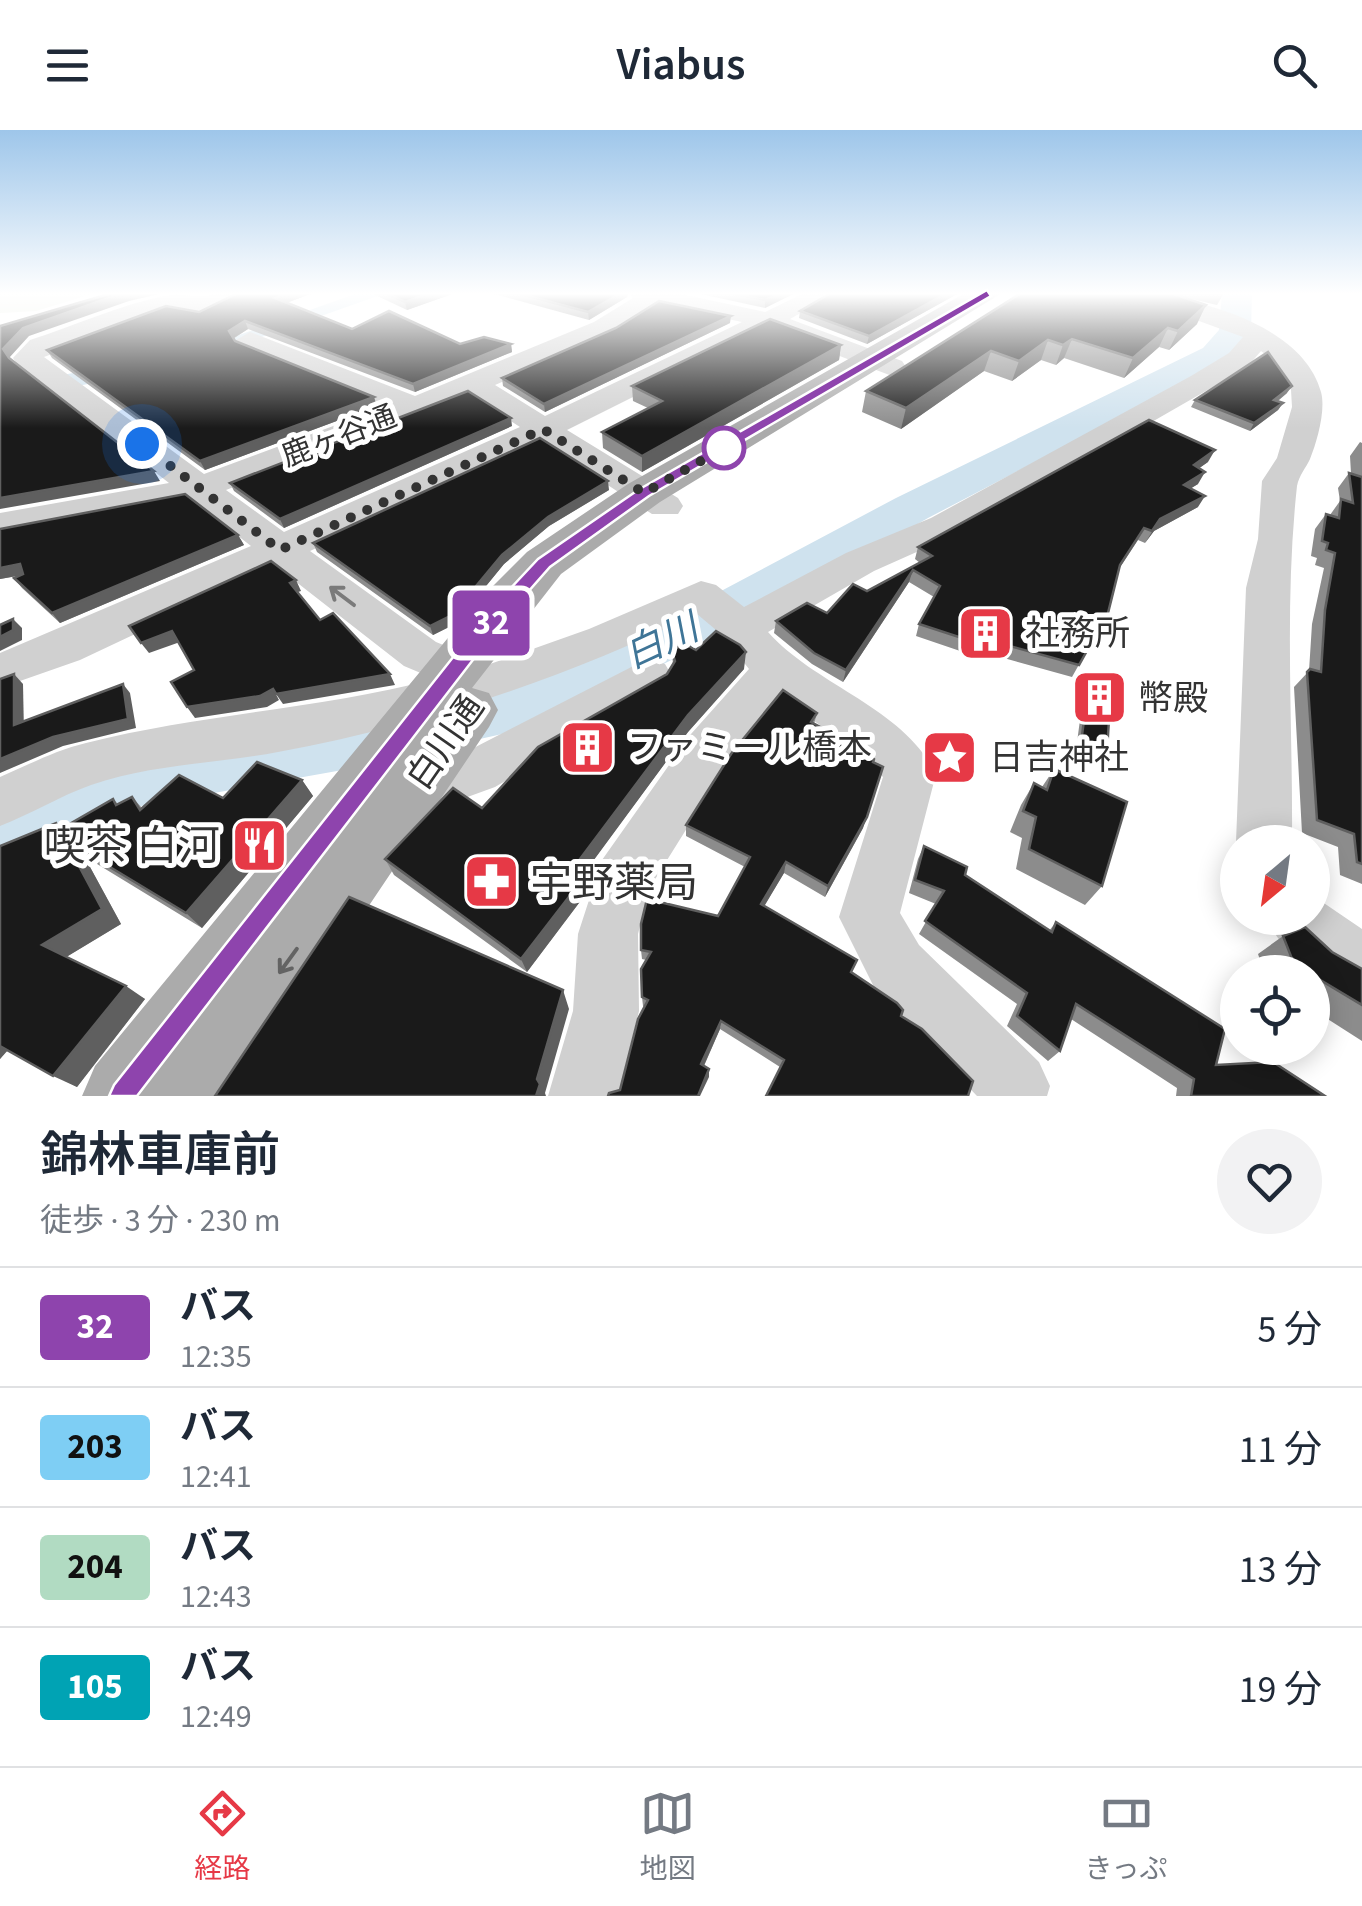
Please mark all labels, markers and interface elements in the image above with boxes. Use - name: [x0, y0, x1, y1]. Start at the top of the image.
- text: Viabus: [617, 33, 745, 97]
- icon: menu: [40, 38, 95, 93]
- icon: search: [1267, 38, 1322, 93]
- street label: 鹿ヶ谷通: [275, 395, 403, 478]
- your location: [117, 419, 167, 469]
- unlabelled marker: [703, 427, 745, 469]
- one-way arrow: [329, 585, 356, 606]
- line badge: 32: [446, 590, 536, 656]
- text: 32: [473, 598, 509, 648]
- water label: 白川: [616, 600, 711, 682]
- building icon: 社務所: [956, 603, 1016, 663]
- place label: 社務所: [1025, 609, 1130, 659]
- building icon: 幣殿: [1069, 668, 1129, 728]
- place label: 幣殿: [1138, 674, 1208, 724]
- street label: 白川通: [395, 685, 496, 800]
- building icon: ファミール橋本: [558, 717, 618, 777]
- place label: ファミール橋本: [627, 723, 872, 773]
- place icon: 日吉神社: [920, 727, 980, 787]
- place label: 日吉神社: [989, 733, 1129, 783]
- restaurant icon: 喫茶 白河: [229, 815, 289, 875]
- place label: 喫茶 白河: [44, 817, 220, 877]
- north arrow: [1220, 825, 1330, 935]
- map controls: [1220, 825, 1330, 1065]
- pharmacy icon: 宇野薬局: [461, 852, 521, 912]
- place label: 宇野薬局: [530, 854, 698, 914]
- one-way arrow: [278, 947, 299, 974]
- button: locate: [1220, 955, 1330, 1065]
- text: 錦林車庫前: [40, 1122, 280, 1190]
- button: heart: [1217, 1129, 1322, 1234]
- text: 徒歩 · 3 分 · 230 m: [40, 1198, 280, 1244]
- text: バス: [180, 1280, 256, 1334]
- text: 32: [77, 1302, 113, 1352]
- text: 5 分: [1258, 1303, 1322, 1357]
- text: 12:35: [180, 1334, 252, 1380]
- text: バス: [180, 1400, 256, 1454]
- text: 203: [67, 1422, 123, 1472]
- text: 11 分: [1239, 1423, 1322, 1477]
- text: 12:41: [180, 1454, 252, 1500]
- text: バス: [180, 1520, 256, 1574]
- text: 204: [67, 1542, 123, 1592]
- text: 13 分: [1239, 1543, 1322, 1597]
- text: 12:43: [180, 1574, 252, 1620]
- text: バス: [180, 1640, 256, 1694]
- text: 105: [67, 1662, 123, 1712]
- text: 19 分: [1239, 1663, 1322, 1717]
- text: 12:49: [180, 1694, 252, 1740]
- tab: 経路: [195, 1786, 251, 1889]
- tab: 地図: [640, 1786, 696, 1889]
- tab: きっぷ: [1085, 1786, 1167, 1889]

